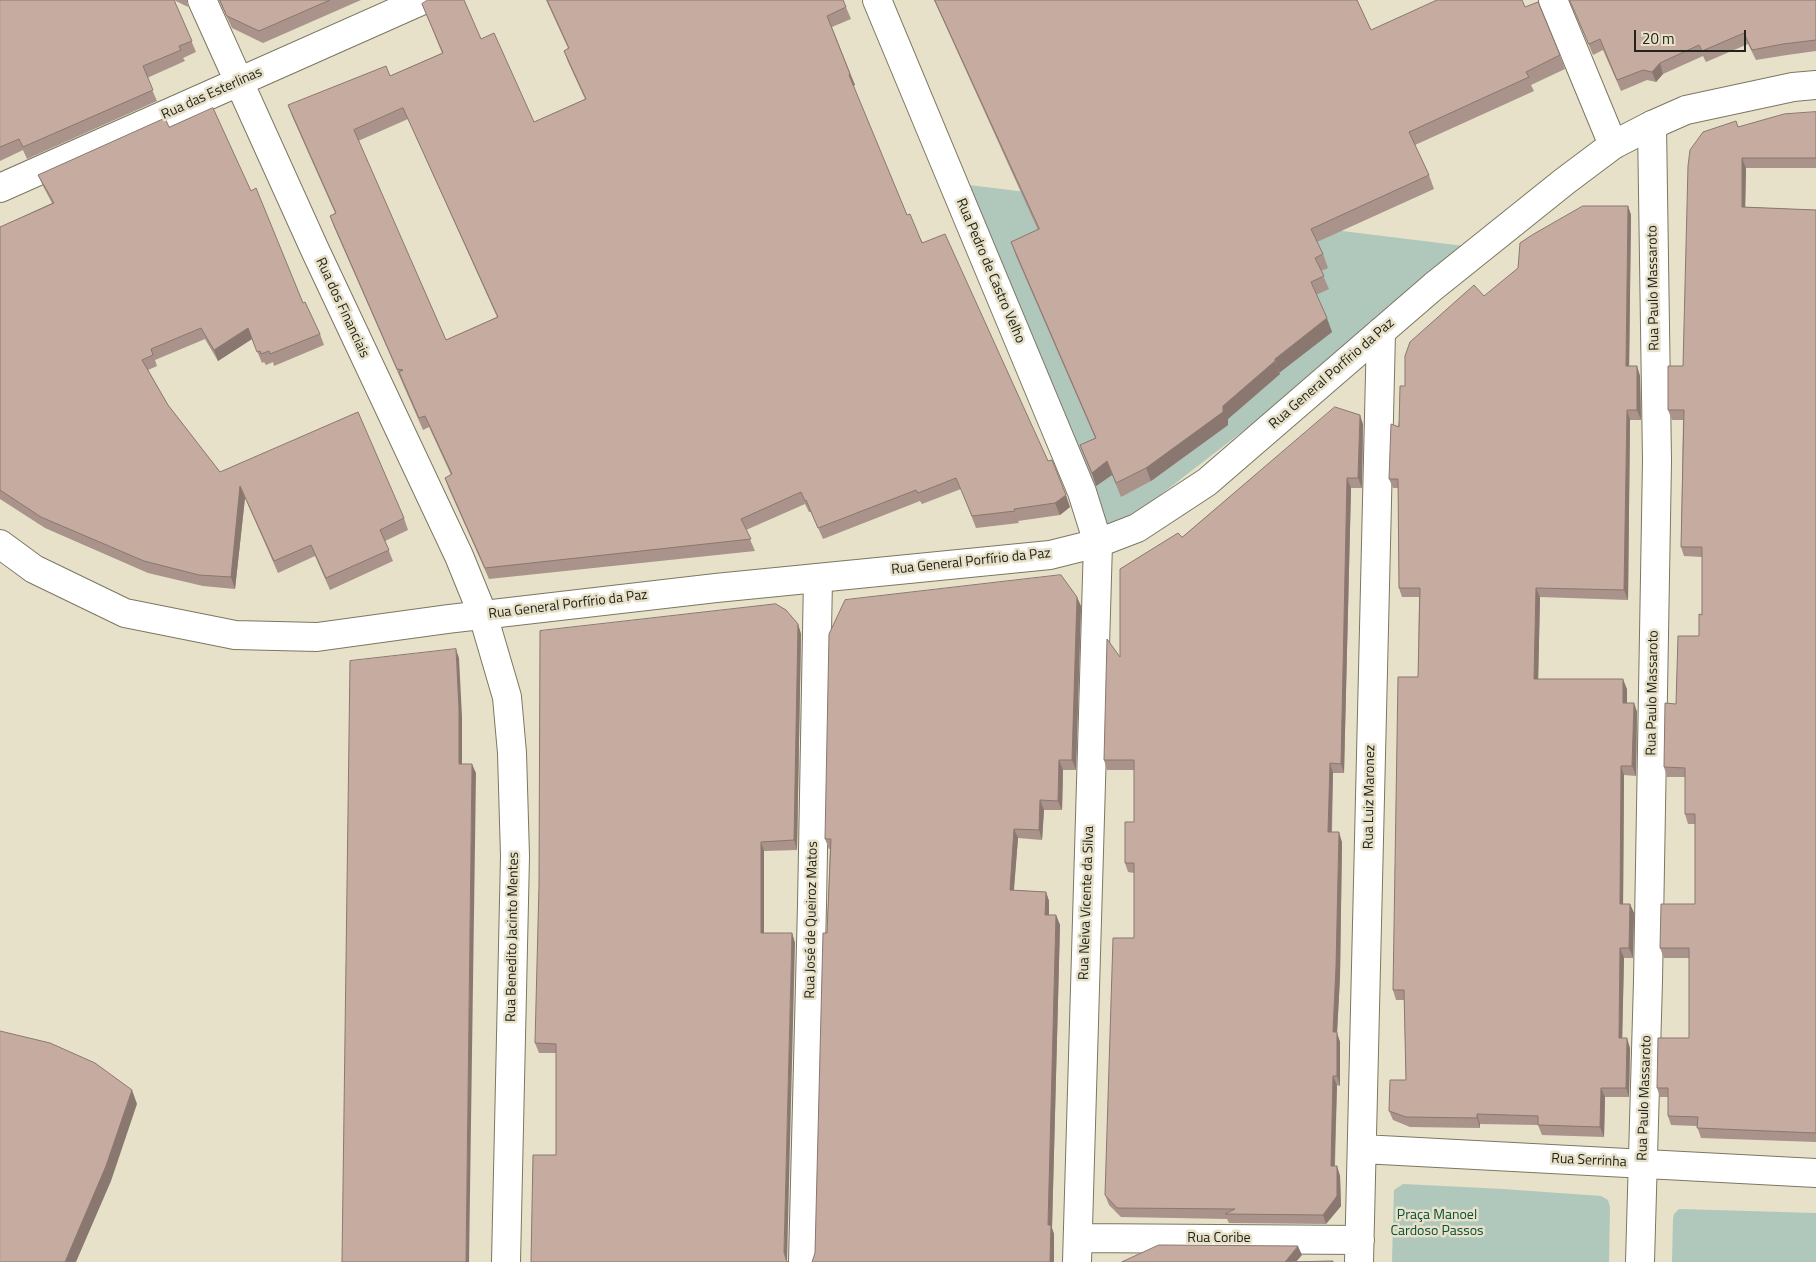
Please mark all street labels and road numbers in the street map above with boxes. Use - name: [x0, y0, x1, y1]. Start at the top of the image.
- street label: Rua das Esterlinas: [159, 64, 265, 124]
- street label: Rua Pedro de Castro Velho: [952, 196, 1028, 346]
- street label: Rua Paulo Massaroto: [1645, 225, 1663, 351]
- street label: Rua dos Financiais: [311, 255, 373, 361]
- street label: Rua General Porfírio da Paz: [1266, 315, 1398, 433]
- street label: Rua General Porfírio da Paz: [890, 545, 1052, 579]
- street label: Rua General Porfírio da Paz: [487, 587, 649, 623]
- street label: Rua Paulo Massaroto: [1644, 630, 1662, 756]
- street label: Rua Luiz Maronez: [1361, 745, 1379, 849]
- street label: Rua Neiva Vicente da Silva: [1076, 826, 1098, 980]
- street label: Rua José de Queiroz Matos: [802, 841, 822, 999]
- street label: Rua Benedito Jacinto Mentes: [503, 852, 523, 1022]
- street label: Rua Paulo Massaroto: [1634, 1035, 1656, 1161]
- street label: Rua Serrinha: [1551, 1151, 1627, 1171]
- street label: Rua Coribe: [1187, 1231, 1251, 1247]

